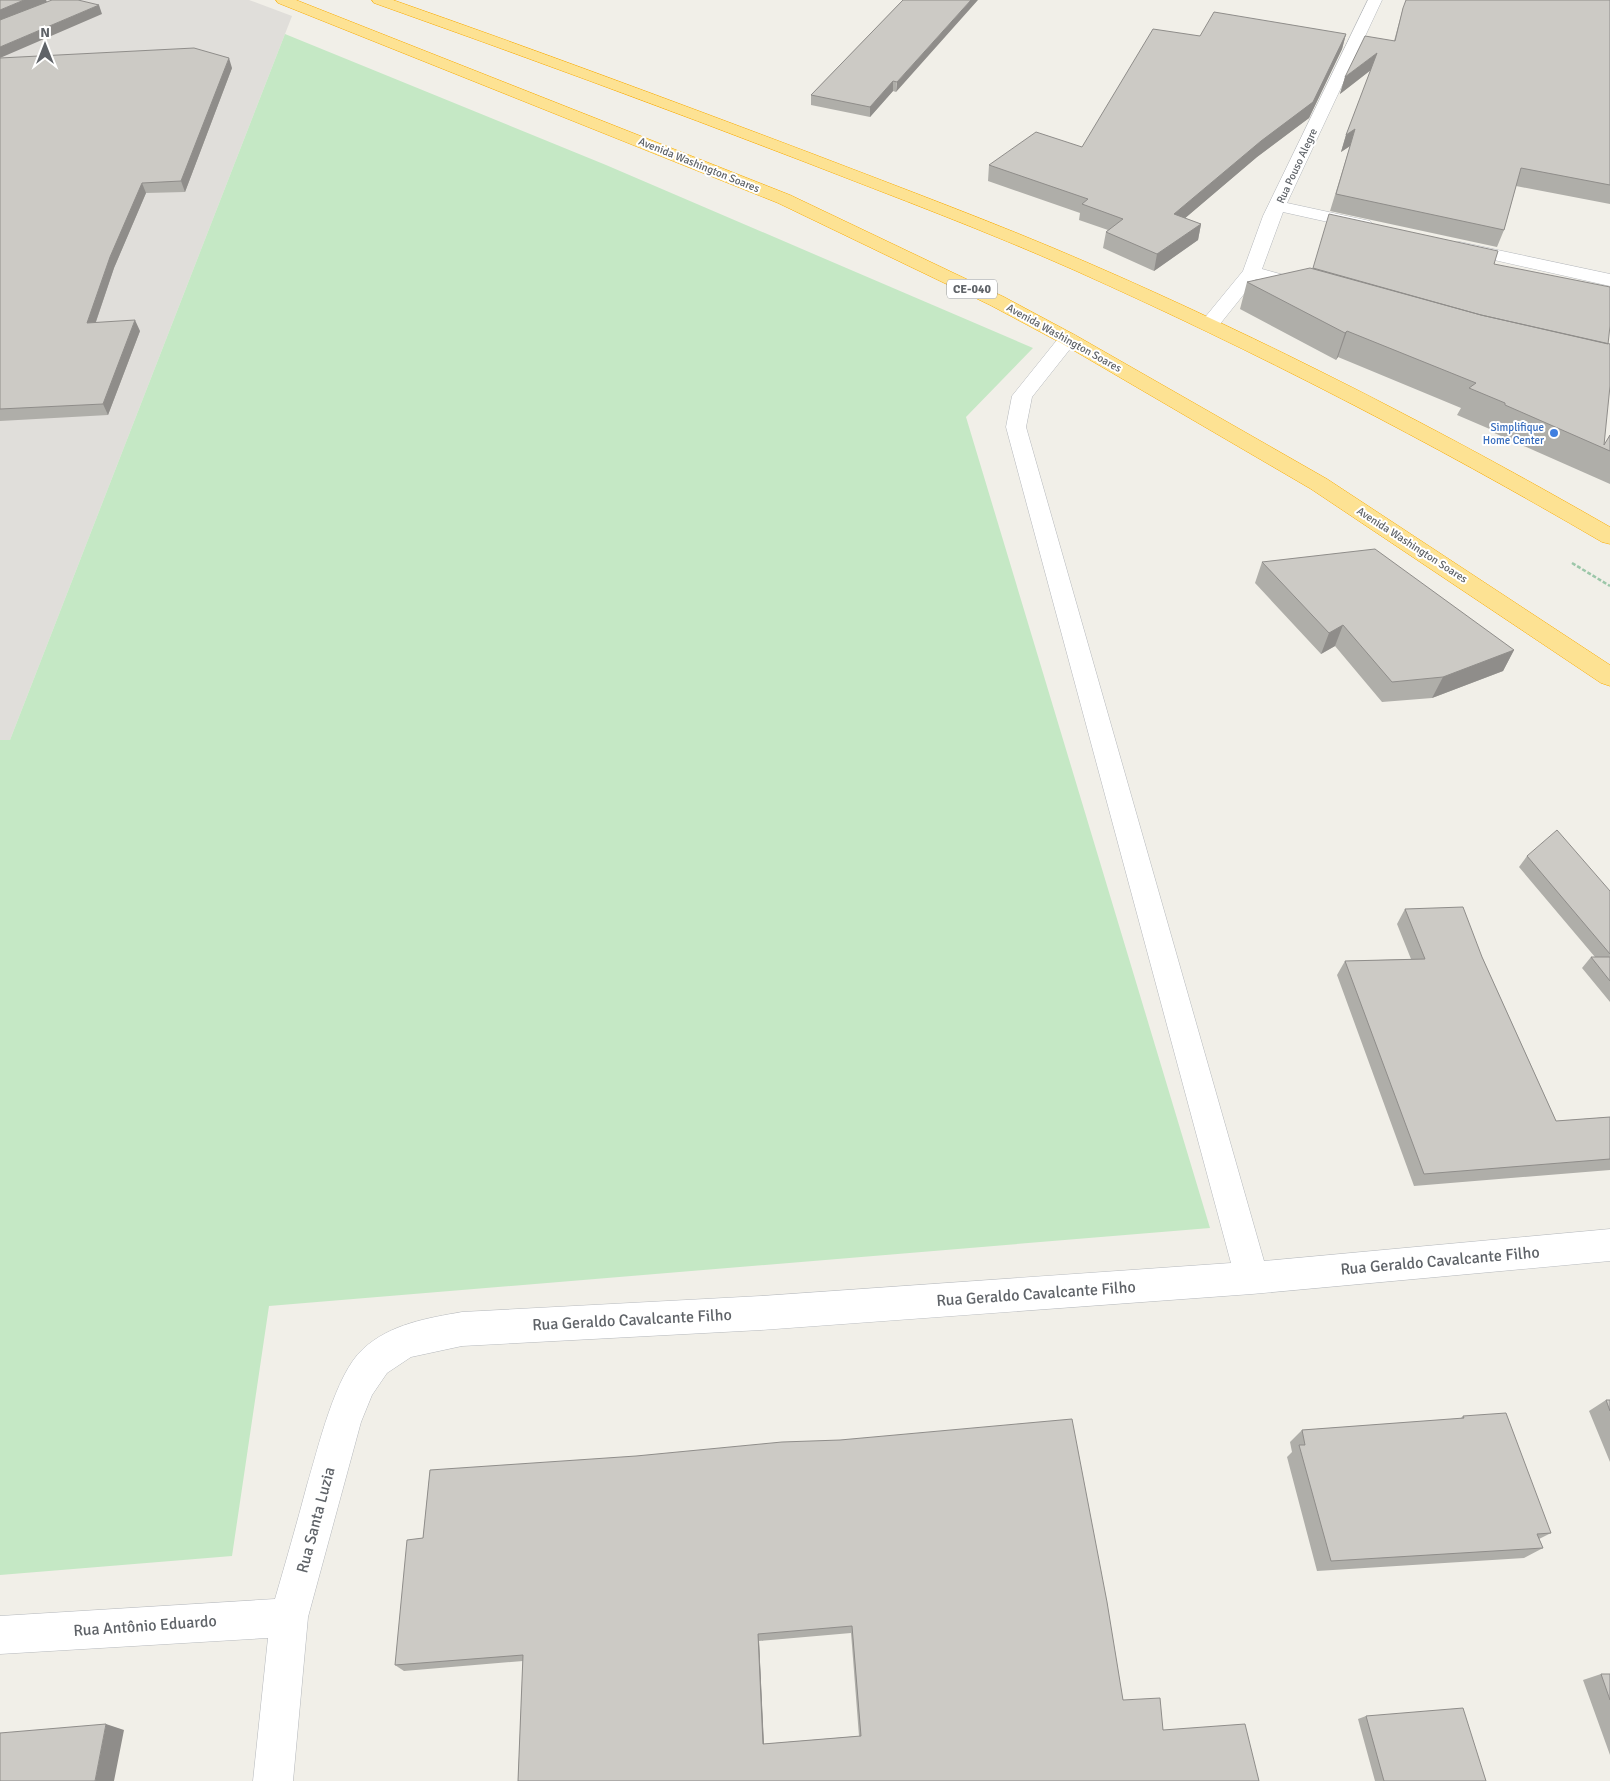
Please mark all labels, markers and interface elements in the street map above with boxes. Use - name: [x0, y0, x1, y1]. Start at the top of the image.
- north arrow: [20, 20, 70, 70]
- text: N: [40, 24, 50, 41]
- street label: Rua Pouso Alegre: [1274, 126, 1320, 206]
- street label: Avenida Washington Soares: [637, 135, 762, 195]
- road number: CE-040: [947, 280, 997, 298]
- street label: Avenida Washington Soares: [1004, 301, 1124, 375]
- place label: Simplifique Home Center: [1483, 421, 1544, 447]
- marker: Simplifique Home Center: [1548, 427, 1560, 439]
- street label: Avenida Washington Soares: [1354, 504, 1470, 586]
- street label: Rua Geraldo Cavalcante Filho: [1340, 1242, 1540, 1280]
- street label: Rua Geraldo Cavalcante Filho: [936, 1277, 1136, 1311]
- street label: Rua Geraldo Cavalcante Filho: [532, 1305, 732, 1335]
- street label: Rua Santa Luzia: [292, 1465, 340, 1575]
- street label: Rua Antônio Eduardo: [73, 1611, 217, 1641]

